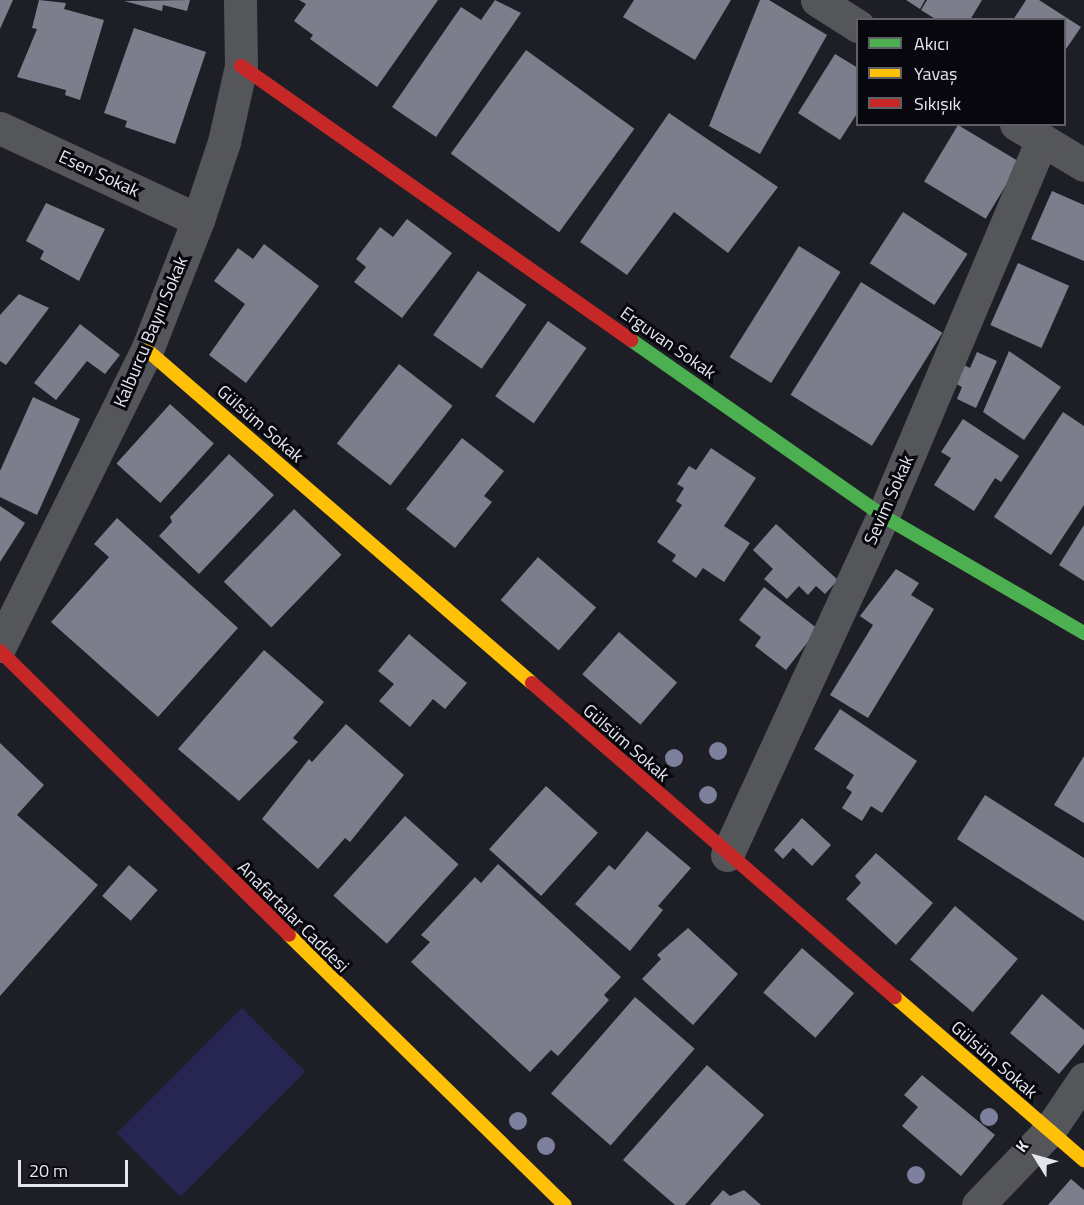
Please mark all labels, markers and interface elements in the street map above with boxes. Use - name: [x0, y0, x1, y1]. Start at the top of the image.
- legend: [856, 18, 1066, 126]
- text: Akıcı: [914, 30, 949, 57]
- text: Yavaş: [914, 60, 957, 87]
- text: Sıkışık: [914, 90, 961, 117]
- street label: Esen Sokak: [55, 146, 143, 202]
- street label: Kalburcu Bayırı Sokak: [109, 253, 193, 411]
- street label: Erguvan Sokak: [616, 302, 720, 384]
- street label: Gülsüm Sokak: [212, 381, 308, 467]
- street label: Sevim Sokak: [860, 452, 918, 548]
- street label: Gülsüm Sokak: [578, 700, 674, 786]
- street label: Anafartalar Caddesi: [233, 857, 353, 977]
- street label: Gülsüm Sokak: [946, 1017, 1042, 1103]
- north arrow: [1006, 1127, 1066, 1187]
- text: K: [1009, 1135, 1034, 1157]
- scale bar: [21, 1148, 130, 1186]
- text: 20 m: [29, 1157, 68, 1184]

